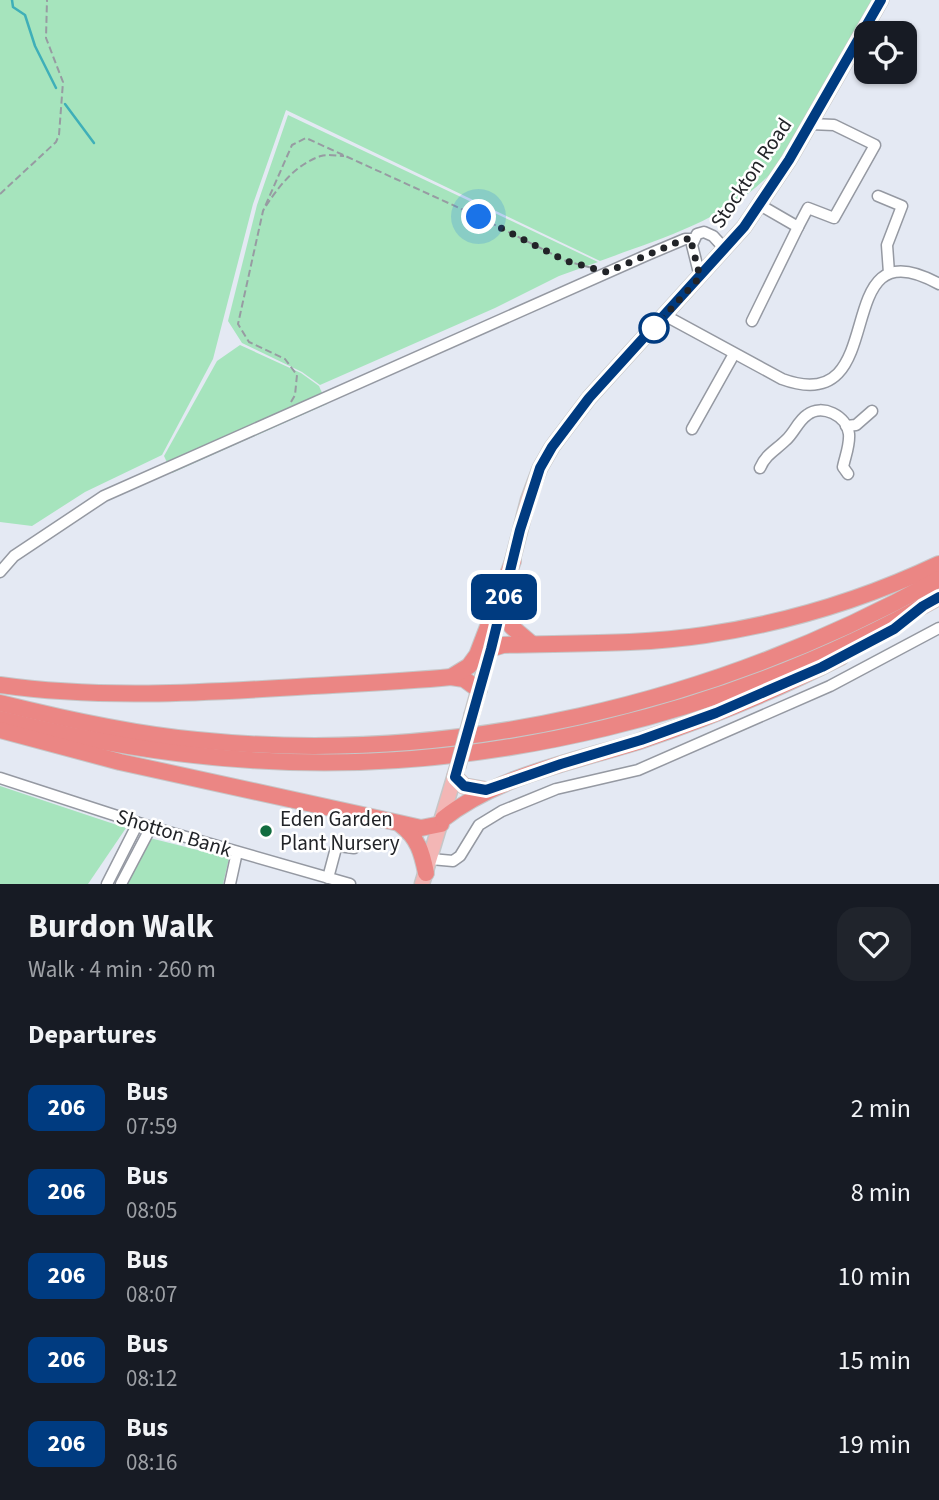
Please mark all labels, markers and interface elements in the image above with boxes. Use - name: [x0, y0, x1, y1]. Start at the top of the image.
- map controls: [854, 21, 917, 84]
- button: locate: [854, 21, 917, 84]
- street label: Stockton Road: [703, 112, 799, 234]
- your location: [461, 199, 496, 234]
- unlabelled marker: [639, 313, 669, 343]
- line badge: 206: [464, 574, 544, 620]
- text: 206: [485, 579, 523, 614]
- street label: Shotton Bank: [113, 801, 236, 865]
- place label: Eden Garden Plant Nursery: [280, 804, 400, 858]
- marker: Eden Garden Plant Nursery: [258, 823, 274, 839]
- text: Burdon Walk: [28, 903, 214, 950]
- button: heart: [837, 907, 911, 981]
- text: Walk · 4 min · 260 m: [28, 953, 216, 986]
- text: Departures: [28, 1016, 156, 1053]
- text: Bus: [126, 1073, 168, 1110]
- text: 206: [47, 1090, 86, 1125]
- text: 2 min: [851, 1090, 911, 1127]
- text: 07:59: [126, 1110, 177, 1143]
- text: Bus: [126, 1157, 168, 1194]
- text: 206: [47, 1174, 86, 1209]
- text: 8 min: [851, 1174, 911, 1211]
- text: 08:05: [126, 1194, 177, 1227]
- text: Bus: [126, 1241, 168, 1278]
- text: 206: [47, 1258, 86, 1293]
- text: 10 min: [838, 1258, 911, 1295]
- text: 08:07: [126, 1278, 177, 1311]
- text: Bus: [126, 1325, 168, 1362]
- text: 206: [47, 1342, 86, 1377]
- text: 15 min: [838, 1342, 911, 1379]
- text: 08:12: [126, 1362, 177, 1395]
- text: Bus: [126, 1409, 168, 1446]
- text: 206: [47, 1426, 86, 1461]
- text: 19 min: [838, 1426, 911, 1463]
- text: 08:16: [126, 1446, 177, 1479]

